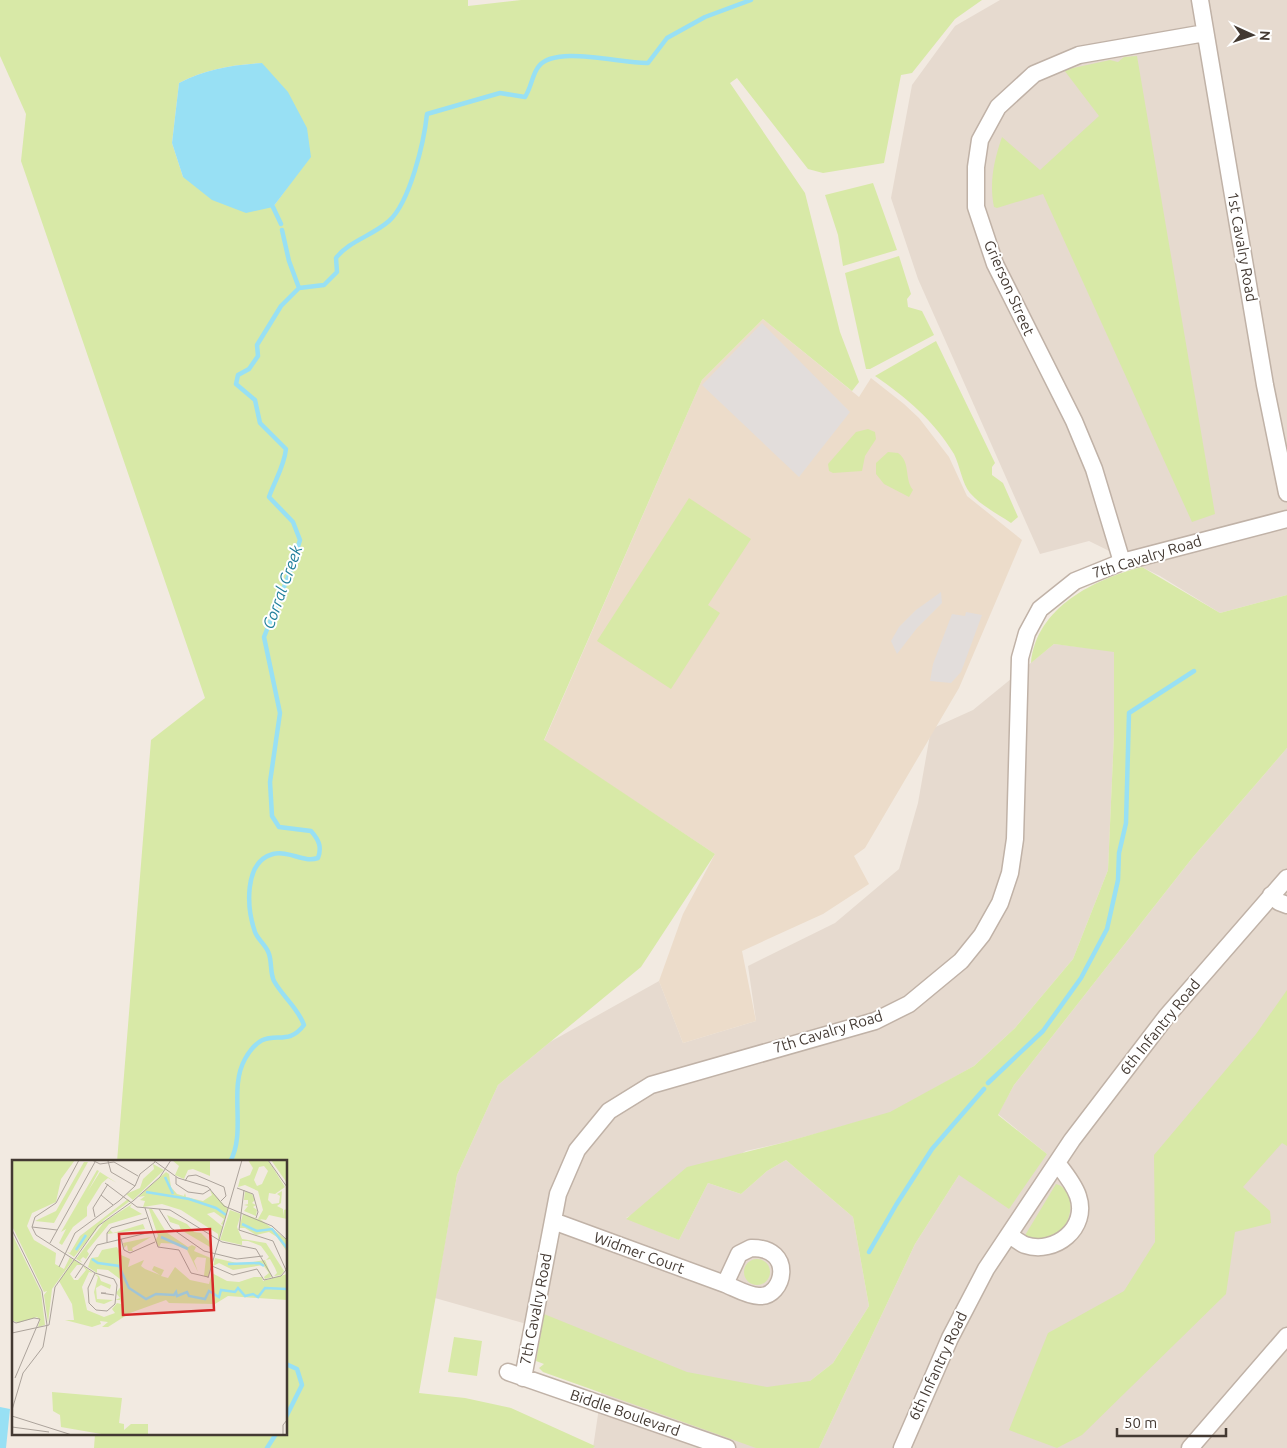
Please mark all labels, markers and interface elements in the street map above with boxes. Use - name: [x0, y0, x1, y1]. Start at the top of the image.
- north arrow: [1227, 10, 1277, 60]
- text: N: [1257, 30, 1273, 41]
- street label: 1st Cavalry Road: [1224, 191, 1261, 303]
- street label: Grierson Street: [981, 238, 1038, 338]
- street label: 7th Cavalry Road: [1090, 532, 1204, 581]
- water label: Corral Creek: [259, 542, 306, 631]
- street label: 6th Infantry Road: [1116, 976, 1203, 1078]
- street label: 7th Cavalry Road: [771, 1007, 885, 1056]
- inset map: [12, 1160, 288, 1436]
- street label: Widmer Court: [592, 1228, 687, 1277]
- street label: 7th Cavalry Road: [516, 1252, 555, 1366]
- street label: 6th Infantry Road: [905, 1309, 970, 1423]
- street label: Biddle Boulevard: [568, 1386, 682, 1439]
- scale bar: [1117, 1406, 1226, 1438]
- text: 50 m: [1124, 1414, 1157, 1431]

